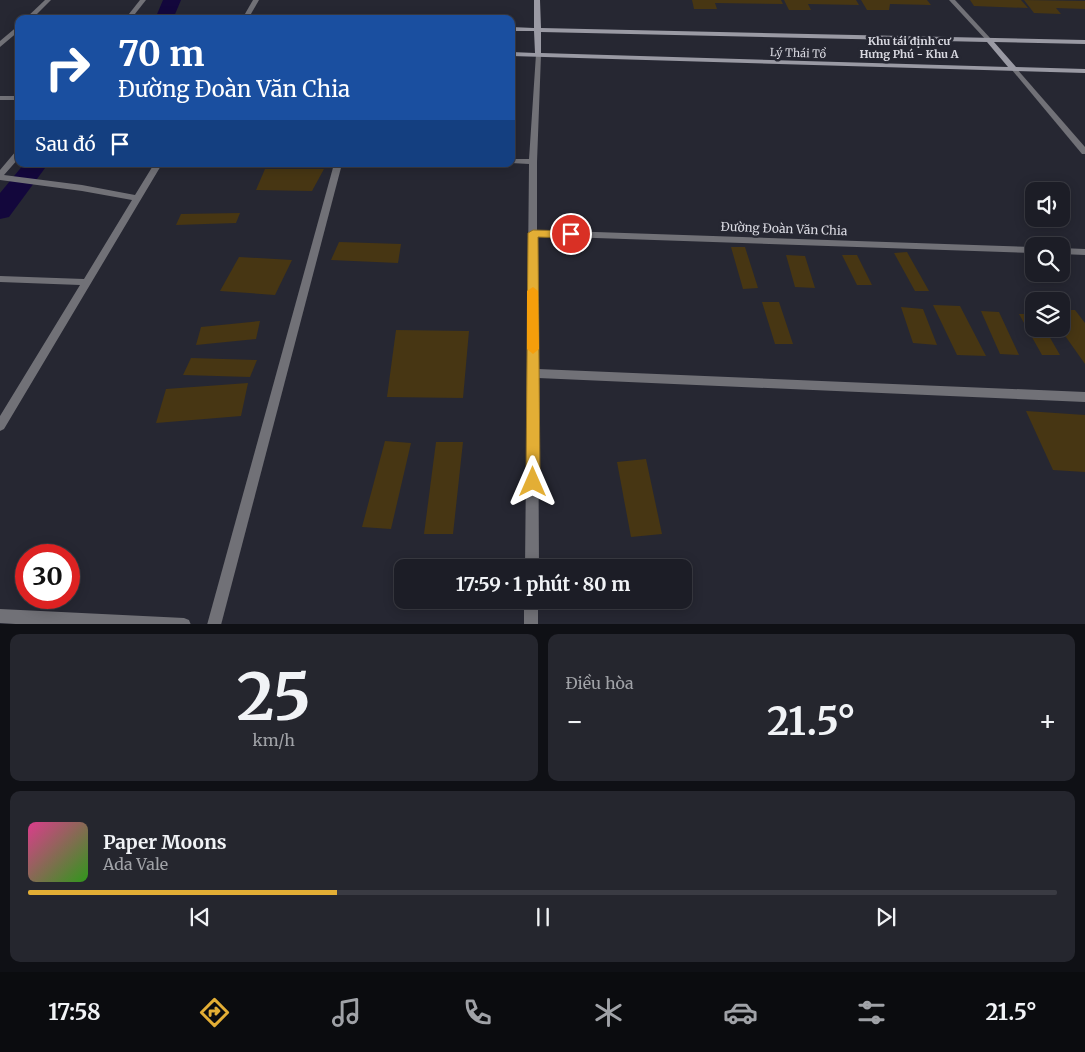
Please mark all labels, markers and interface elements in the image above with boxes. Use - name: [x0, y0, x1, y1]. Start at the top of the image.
- text: 70 m: [118, 32, 205, 76]
- district label: Khu tái định cư Hưng Phú - Khu A: [859, 34, 959, 61]
- icon: right: [35, 35, 100, 100]
- street label: Lý Thái Tổ: [770, 45, 827, 61]
- text: Đường Đoàn Văn Chia: [118, 75, 350, 103]
- icon: arrive: [106, 130, 134, 158]
- text: Sau đó: [35, 132, 96, 156]
- map controls: [1025, 182, 1070, 337]
- button: sound: [1025, 182, 1070, 227]
- pin: [550, 213, 592, 255]
- street label: Đường Đoàn Văn Chia: [721, 219, 848, 238]
- icon: arrive: [557, 220, 585, 248]
- button: search: [1025, 237, 1070, 282]
- button: layers: [1025, 292, 1070, 337]
- position arrow: [506, 455, 558, 507]
- speed limit sign: 30: [15, 544, 80, 609]
- text: 17:59 · 1 phút · 80 m: [456, 572, 630, 596]
- text: 25: [236, 656, 311, 738]
- text: Điều hòa: [566, 673, 634, 693]
- text: 21.5°: [767, 698, 856, 745]
- text: −: [566, 703, 584, 739]
- text: +: [1038, 703, 1057, 739]
- text: km/h: [253, 730, 295, 750]
- text: Paper Moons: [103, 830, 227, 854]
- text: Ada Vale: [103, 854, 168, 874]
- icon: previous: [186, 903, 214, 931]
- icon: pause: [529, 903, 557, 931]
- icon: next: [872, 903, 900, 931]
- icon: directions: [197, 995, 232, 1030]
- icon: music: [329, 995, 364, 1030]
- icon: phone: [460, 995, 495, 1030]
- icon: climate: [591, 995, 626, 1030]
- icon: car: [723, 995, 758, 1030]
- icon: filters: [854, 995, 889, 1030]
- text: 17:58: [48, 998, 101, 1026]
- text: 21.5°: [985, 998, 1037, 1026]

